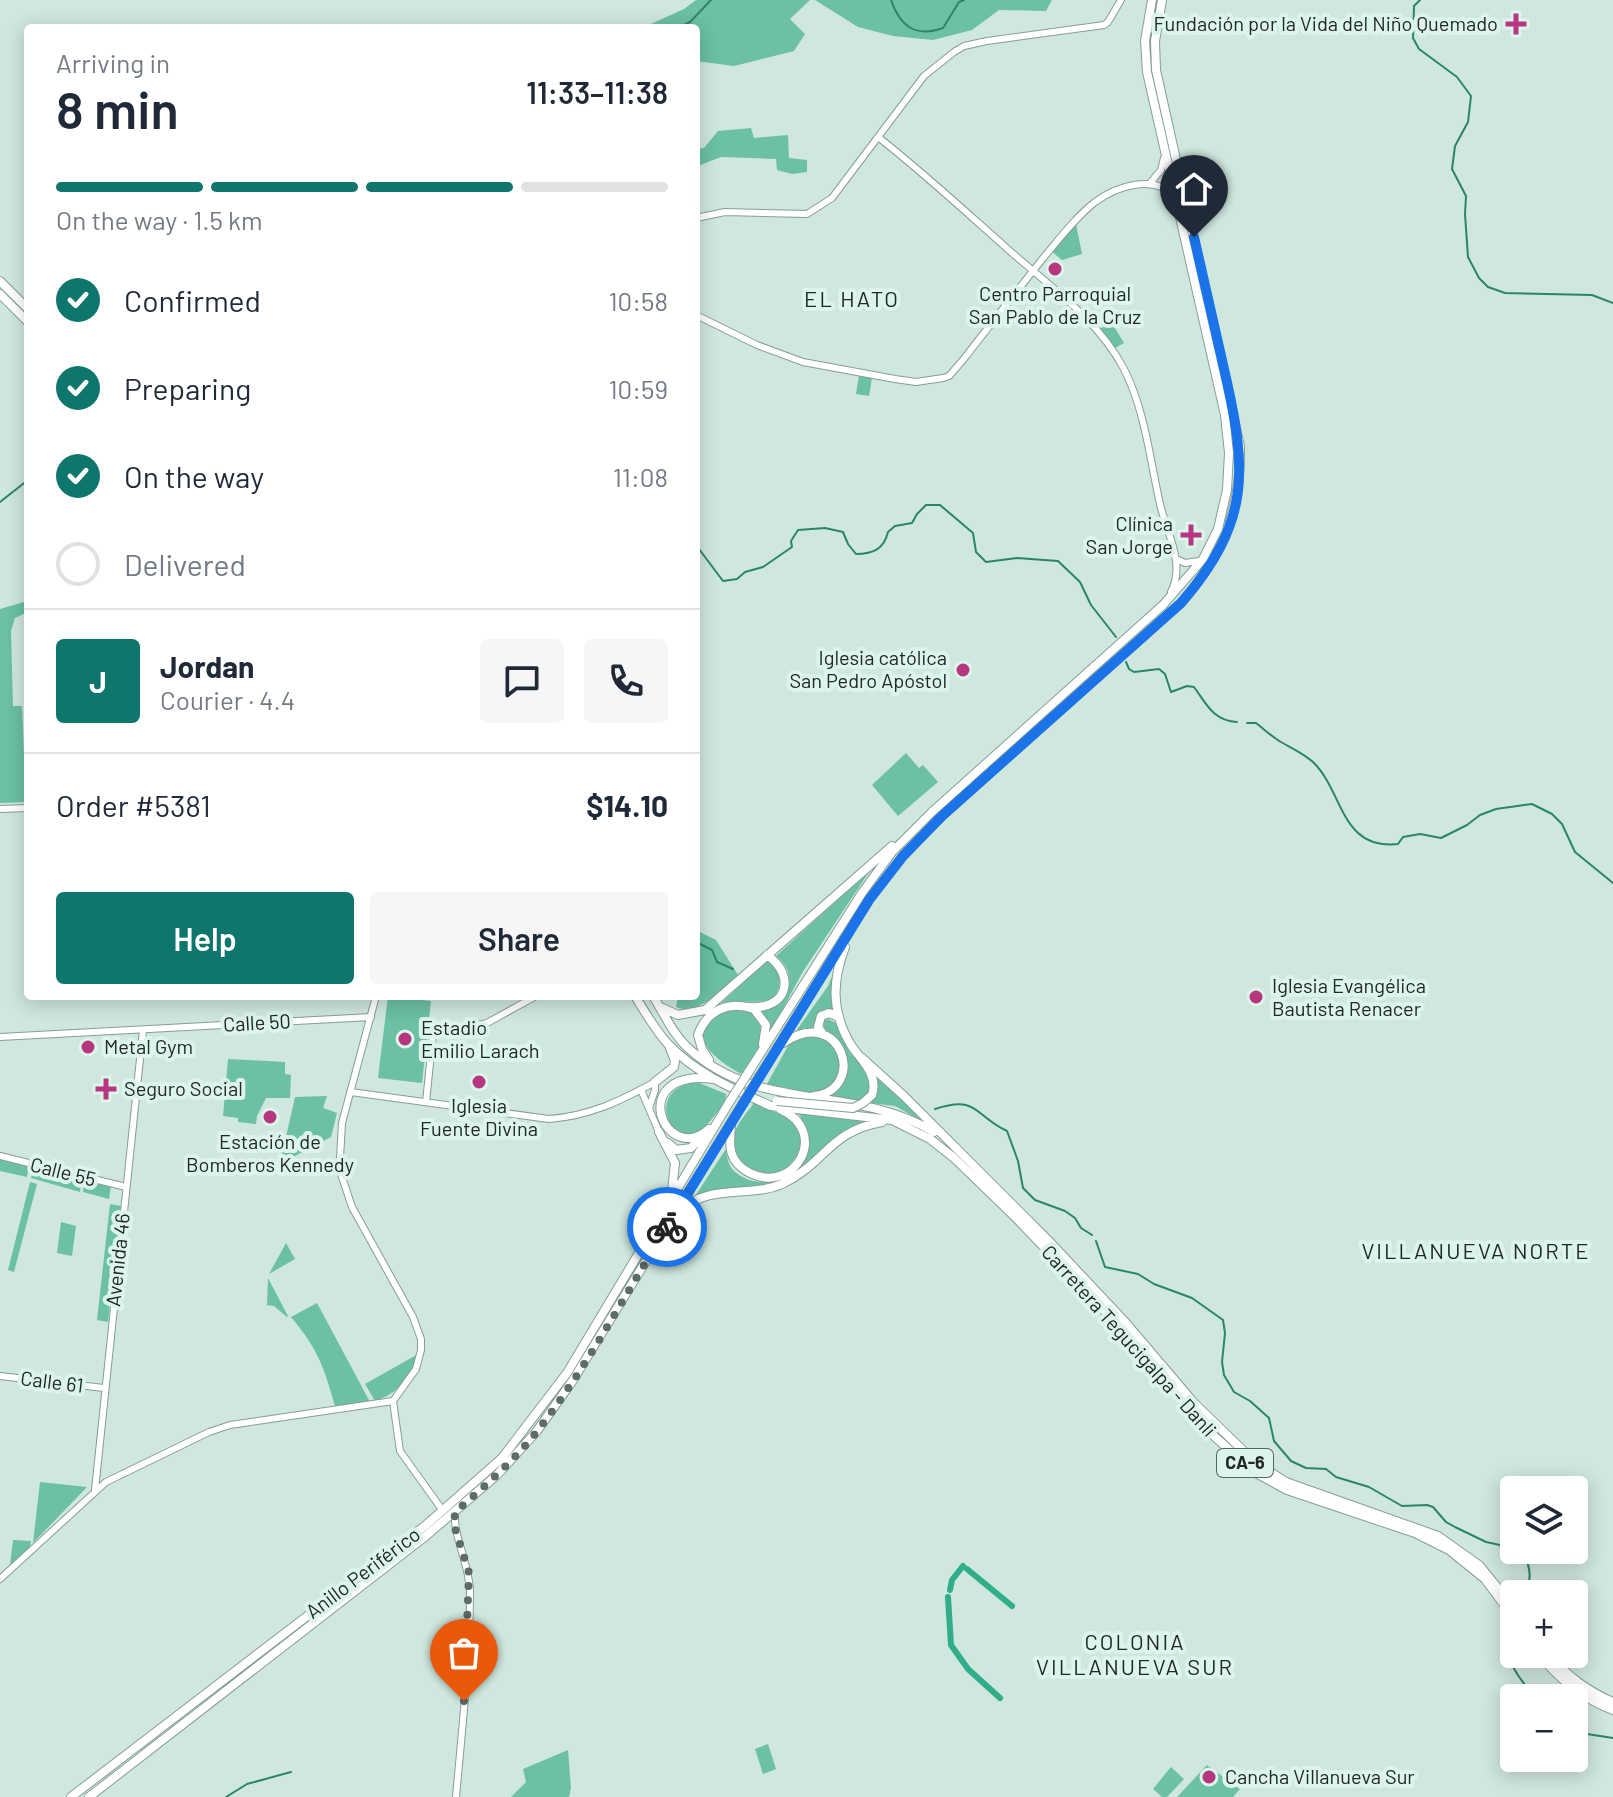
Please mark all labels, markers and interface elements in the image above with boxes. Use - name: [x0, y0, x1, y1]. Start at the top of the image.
- place label: Fundación por la Vida del Niño Quemado: [1154, 11, 1498, 35]
- marker: Fundación por la Vida del Niño Quemado: [1505, 13, 1527, 35]
- text: Arriving in: [56, 47, 170, 78]
- text: 11:33–11:38: [526, 74, 668, 110]
- text: 8 min: [56, 77, 179, 139]
- pin: [1160, 155, 1228, 237]
- icon: home: [1172, 167, 1216, 211]
- text: On the way · 1.5 km: [56, 204, 263, 235]
- marker: Centro Parroquial San Pablo de la Cruz: [1046, 260, 1064, 278]
- icon: check: [56, 278, 100, 322]
- place label: Centro Parroquial San Pablo de la Cruz: [969, 281, 1141, 328]
- text: Confirmed: [124, 282, 261, 318]
- text: 10:58: [608, 285, 668, 316]
- district label: EL HATO: [804, 285, 900, 311]
- icon: check: [56, 366, 100, 410]
- text: Preparing: [124, 370, 251, 406]
- text: 10:59: [608, 373, 668, 404]
- icon: check: [56, 454, 100, 498]
- text: On the way: [124, 458, 264, 494]
- text: 11:08: [613, 461, 668, 492]
- place label: Clínica San Jorge: [1086, 511, 1173, 558]
- marker: Clínica San Jorge: [1180, 524, 1202, 546]
- text: Delivered: [124, 546, 246, 582]
- button: chat: [480, 639, 564, 723]
- button: phone: [584, 639, 668, 723]
- place label: Iglesia católica San Pedro Apóstol: [789, 645, 947, 692]
- text: Jordan: [160, 648, 255, 684]
- marker: Iglesia católica San Pedro Apóstol: [954, 661, 972, 679]
- text: J: [89, 663, 107, 699]
- text: Courier · 4.4: [160, 684, 295, 715]
- text: Order #5381: [56, 787, 211, 823]
- text: $14.10: [586, 787, 668, 823]
- button: Help: [56, 892, 354, 984]
- button: Share: [370, 892, 668, 984]
- place label: Iglesia Evangélica Bautista Renacer: [1272, 973, 1426, 1020]
- marker: Iglesia Evangélica Bautista Renacer: [1247, 988, 1265, 1006]
- street label: Calle 50: [223, 1008, 291, 1036]
- place label: Estadio Emilio Larach: [421, 1015, 540, 1062]
- marker: Estadio Emilio Larach: [396, 1030, 414, 1048]
- place label: Metal Gym: [104, 1034, 193, 1058]
- marker: Metal Gym: [79, 1038, 97, 1056]
- marker: Iglesia Fuente Divina: [470, 1073, 488, 1091]
- place label: Seguro Social: [124, 1076, 243, 1100]
- marker: Seguro Social: [95, 1078, 117, 1100]
- place label: Iglesia Fuente Divina: [420, 1093, 538, 1140]
- marker: Estación de Bomberos Kennedy: [261, 1108, 279, 1126]
- place label: Estación de Bomberos Kennedy: [186, 1129, 354, 1176]
- street label: Calle 55: [28, 1151, 98, 1191]
- courier: [627, 1187, 707, 1267]
- icon: bike: [645, 1205, 689, 1249]
- street label: Avenida 46: [100, 1212, 134, 1308]
- district label: VILLANUEVA NORTE: [1361, 1237, 1591, 1263]
- street label: Carretera Tegucigalpa - Danli: [1037, 1240, 1222, 1441]
- street label: Calle 61: [19, 1365, 85, 1397]
- road number: CA-6: [1217, 1449, 1273, 1477]
- map controls: [1500, 1476, 1588, 1772]
- button: layers: [1500, 1476, 1588, 1564]
- street label: Anillo Periférico: [300, 1521, 424, 1623]
- button: +: [1500, 1580, 1588, 1668]
- pin: [430, 1619, 498, 1701]
- district label: COLONIA VILLANUEVA SUR: [1036, 1628, 1234, 1679]
- icon: bag: [442, 1631, 486, 1675]
- button: −: [1500, 1684, 1588, 1772]
- place label: Cancha Villanueva Sur: [1225, 1764, 1415, 1788]
- marker: Cancha Villanueva Sur: [1200, 1768, 1218, 1786]

